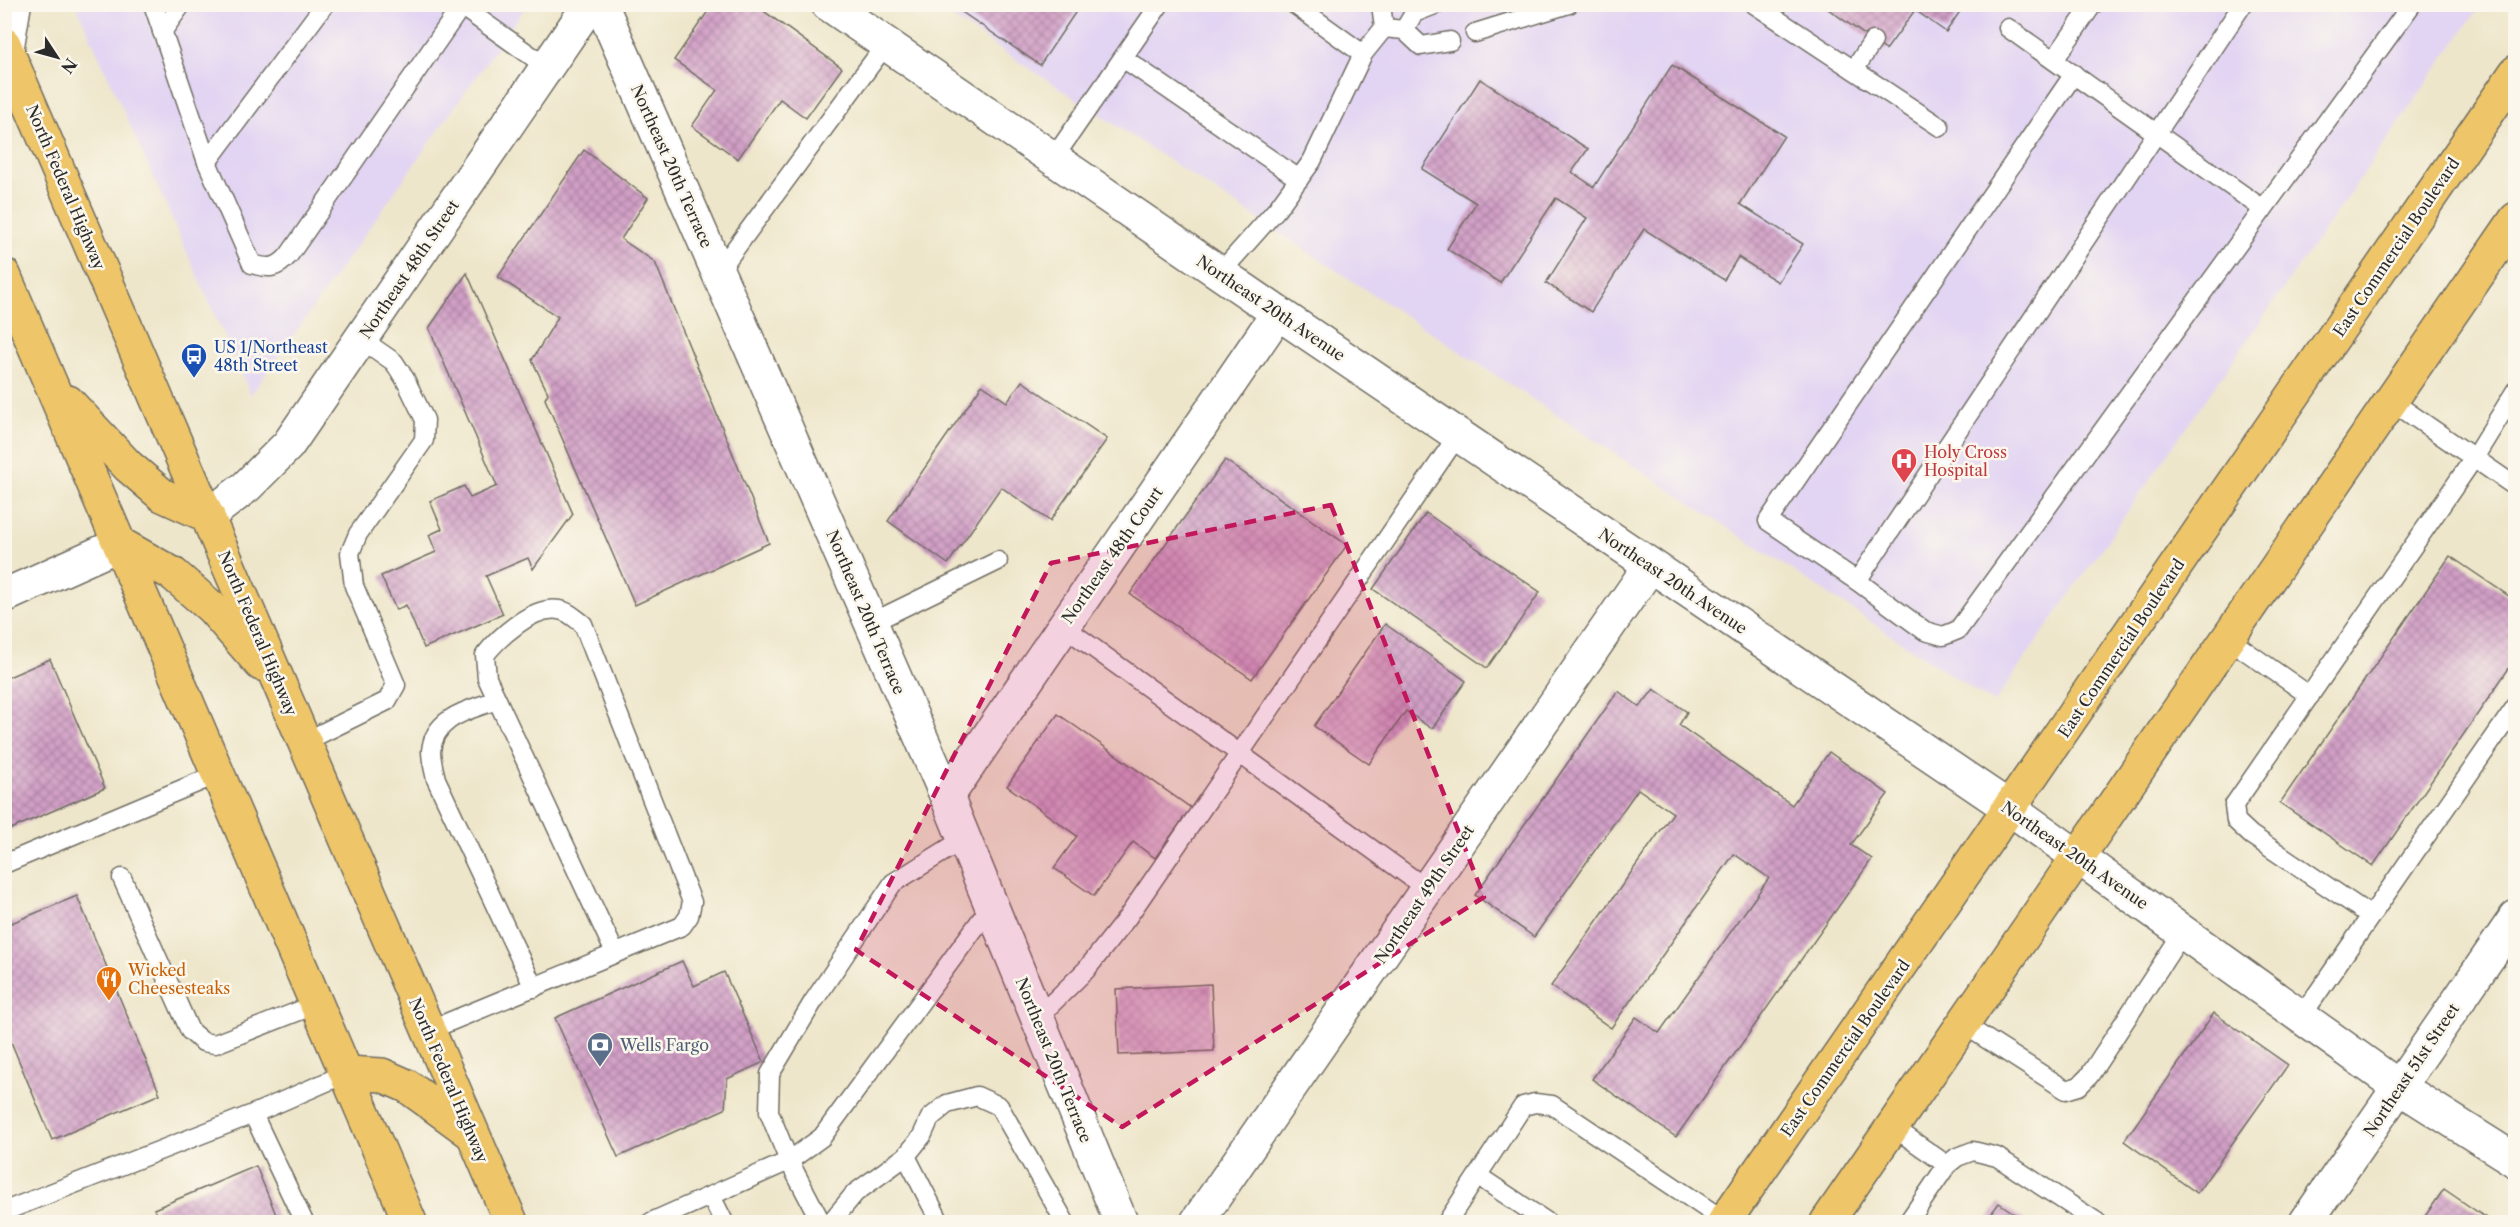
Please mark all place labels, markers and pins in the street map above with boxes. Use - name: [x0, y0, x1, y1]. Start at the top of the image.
- place label: US 1/Northeast 48th Street: [214, 337, 328, 375]
- bus stop icon: US 1/Northeast 48th Street: [179, 341, 209, 379]
- place label: Holy Cross Hospital: [1924, 442, 2007, 480]
- hospital icon: Holy Cross Hospital: [1889, 446, 1919, 484]
- place label: Wicked Cheesesteaks: [127, 960, 230, 998]
- restaurant icon: Wicked Cheesesteaks: [94, 964, 124, 1002]
- bank icon: Wells Fargo: [585, 1030, 615, 1068]
- place label: Wells Fargo: [619, 1035, 709, 1055]

